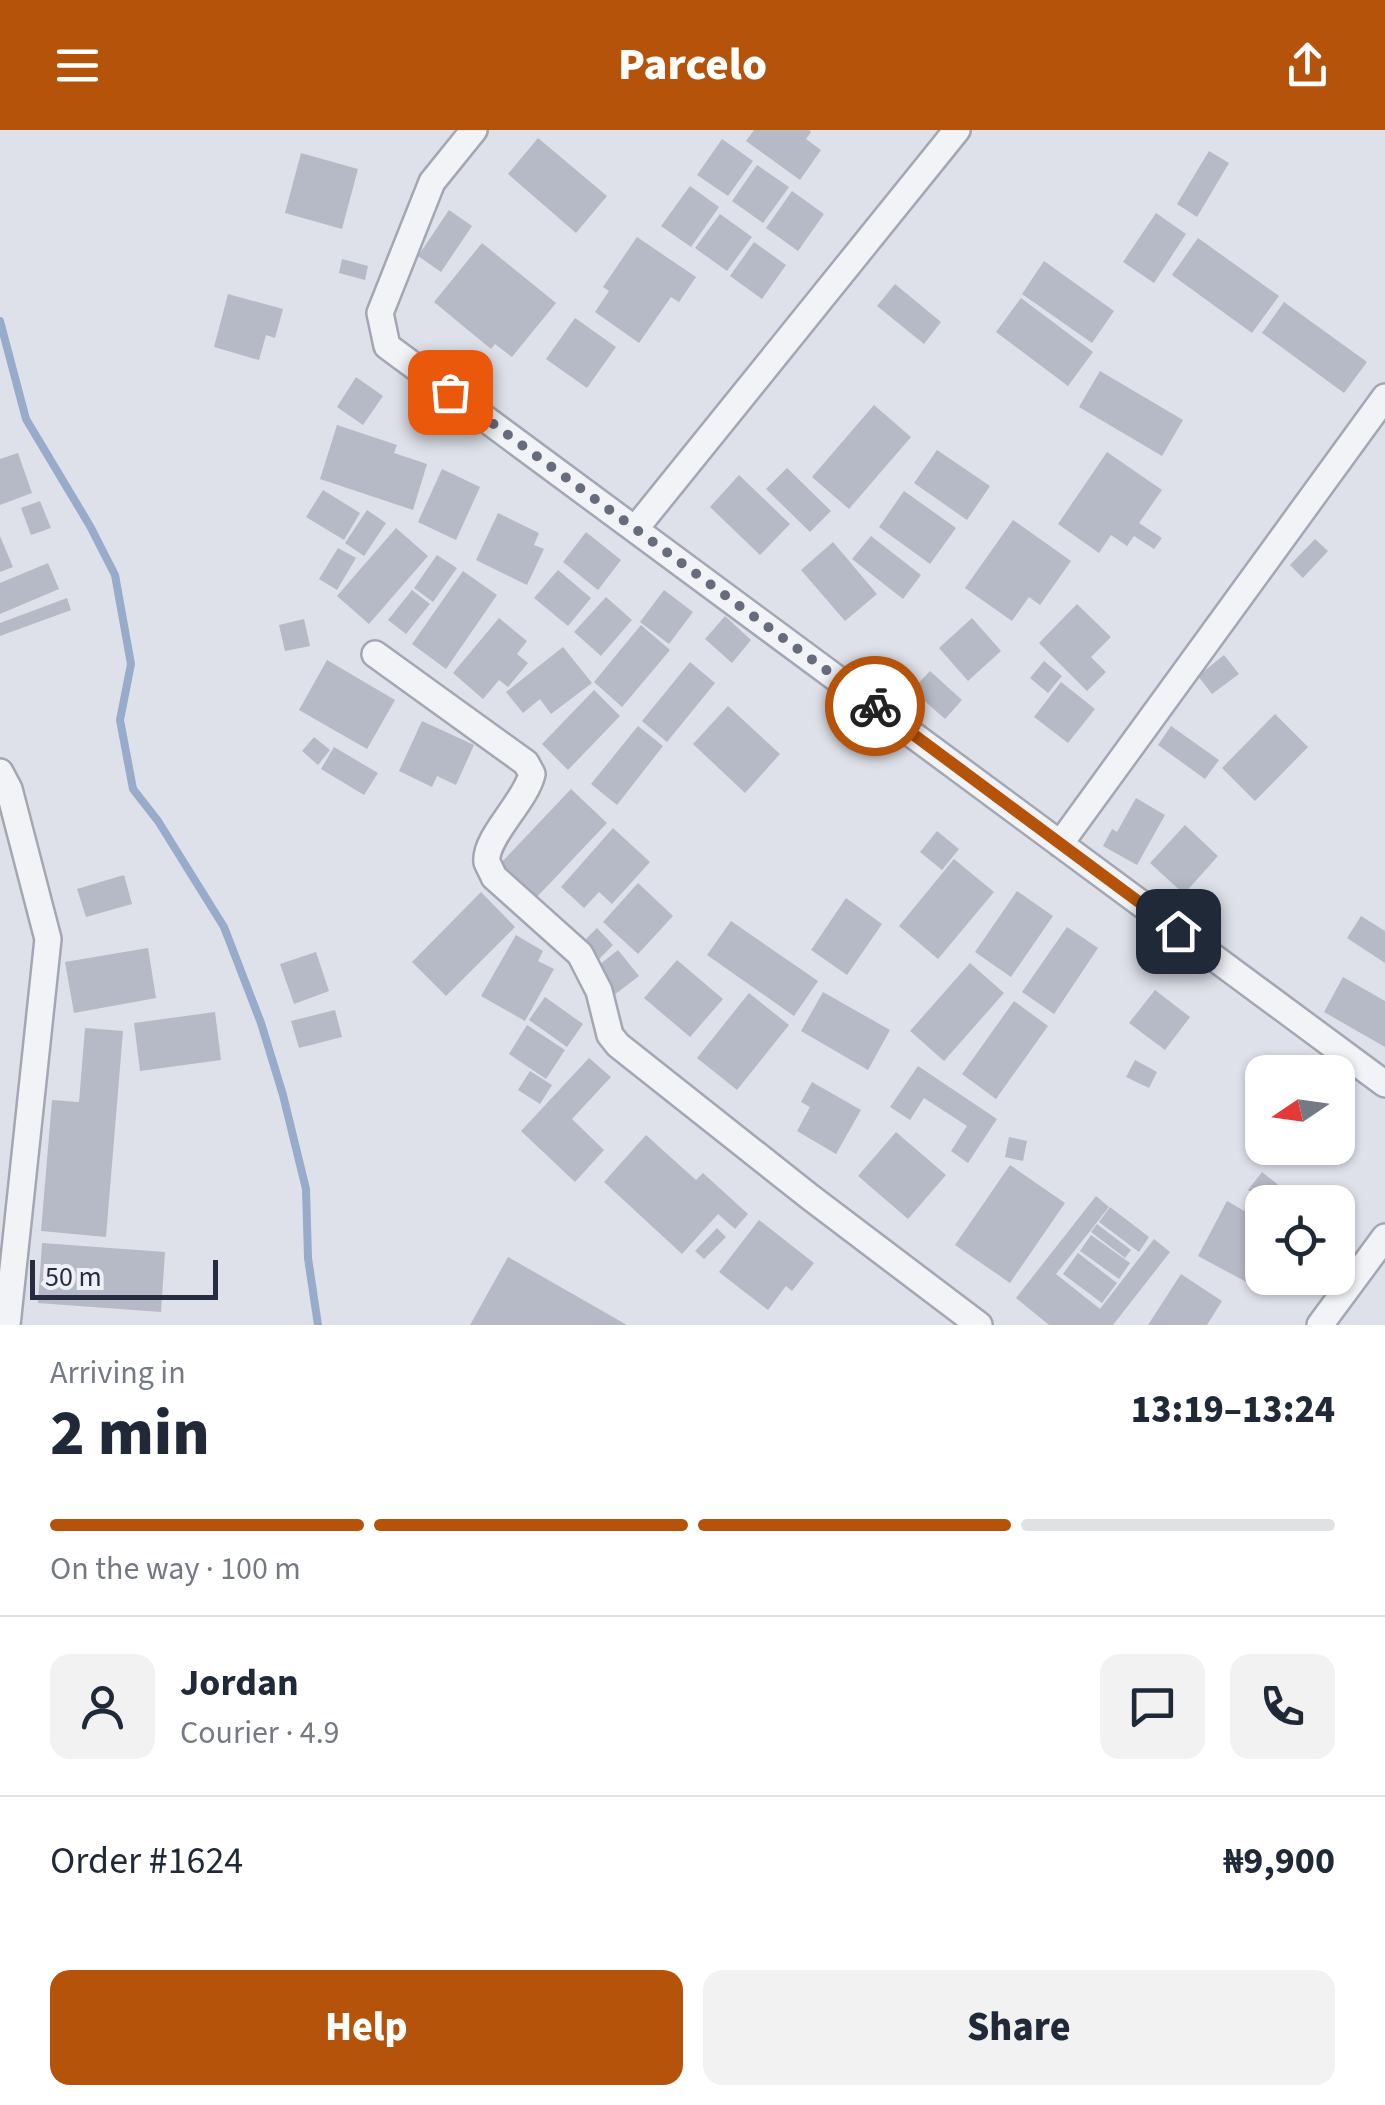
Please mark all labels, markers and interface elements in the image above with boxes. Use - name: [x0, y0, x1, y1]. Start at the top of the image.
- text: Parcelo: [618, 33, 767, 97]
- icon: menu: [50, 38, 105, 93]
- icon: share: [1280, 38, 1335, 93]
- pin: [408, 350, 493, 435]
- icon: bag: [423, 365, 478, 420]
- courier: [825, 656, 925, 756]
- icon: bike: [848, 679, 903, 734]
- pin: [1136, 889, 1221, 974]
- icon: home: [1151, 904, 1206, 959]
- north arrow: [1245, 1055, 1355, 1165]
- map controls: [1245, 1055, 1355, 1295]
- button: locate: [1245, 1185, 1355, 1295]
- scale bar: [30, 1255, 218, 1300]
- text: 50 m: [45, 1257, 102, 1297]
- text: Arriving in: [50, 1350, 186, 1396]
- text: 13:19–13:24: [1131, 1383, 1335, 1437]
- text: 2 min: [50, 1387, 210, 1480]
- text: On the way · 100 m: [50, 1546, 301, 1592]
- button: person: [50, 1654, 155, 1759]
- button: chat: [1100, 1654, 1205, 1759]
- button: phone: [1230, 1654, 1335, 1759]
- text: Jordan: [180, 1656, 299, 1710]
- text: Courier · 4.9: [180, 1710, 340, 1756]
- text: Order #1624: [50, 1834, 243, 1888]
- text: ₦9,900: [1223, 1834, 1335, 1888]
- button: Help: [50, 1970, 683, 2085]
- button: Share: [703, 1970, 1335, 2085]

